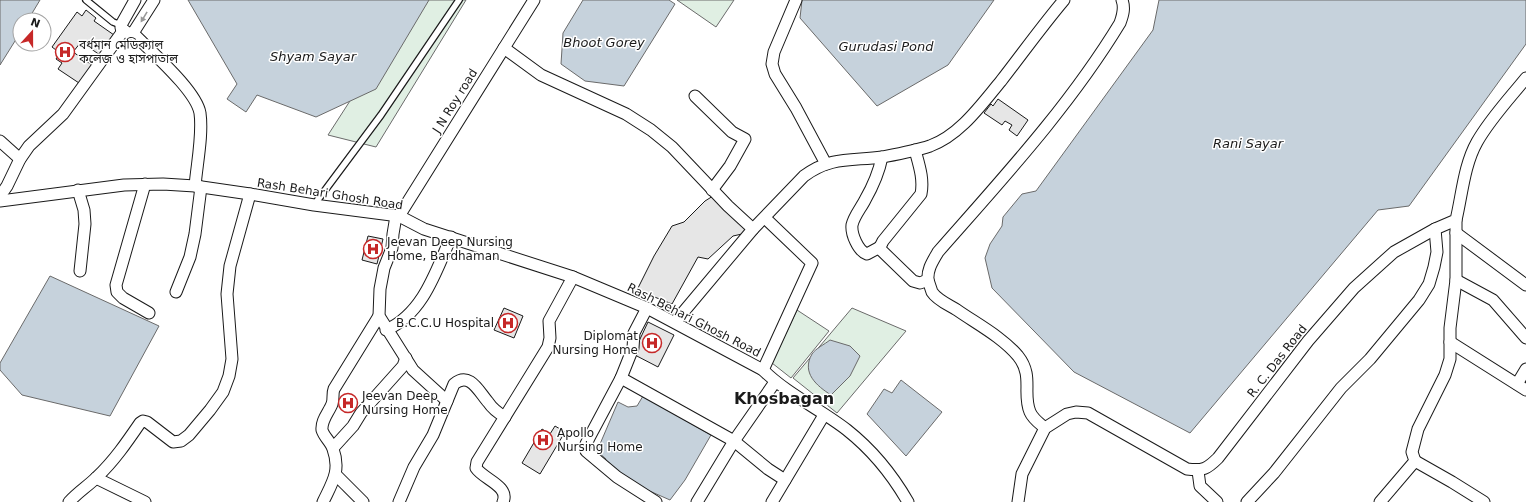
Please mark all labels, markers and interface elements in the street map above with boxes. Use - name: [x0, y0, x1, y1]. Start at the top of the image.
- one-way arrow: [140, 11, 147, 23]
- north arrow: [12, 12, 52, 52]
- text: N: [29, 15, 42, 31]
- water label: Bhoot Gorey: [563, 35, 645, 50]
- place label: বর্ধমান মেডিক্যাল কলেজ ও হাসপাতাল: [78, 37, 178, 66]
- water label: Gurudasi Pond: [839, 39, 934, 54]
- hospital icon: বর্ধমান মেডিক্যাল কলেজ ও হাসপাতাল: [54, 41, 76, 63]
- water label: Shyam Sayar: [270, 49, 358, 64]
- street label: J N Roy road: [429, 66, 480, 137]
- water label: Rani Sayar: [1213, 136, 1285, 151]
- street label: Rash Behari Ghosh Road: [256, 176, 404, 212]
- place label: Jeevan Deep Nursing Home, Bardhaman: [386, 235, 513, 263]
- hospital icon: Jeevan Deep Nursing Home, Bardhaman: [362, 238, 384, 260]
- street label: Rash Behari Ghosh Road: [625, 280, 763, 360]
- hospital icon: B.C.C.U Hospital: [497, 312, 519, 334]
- place label: B.C.C.U Hospital: [396, 316, 494, 330]
- street label: R. C. Das Road: [1244, 322, 1310, 400]
- place label: Diplomat Nursing Home: [552, 329, 638, 357]
- hospital icon: Diplomat Nursing Home: [641, 332, 663, 354]
- place label: Jeevan Deep Nursing Home: [361, 389, 448, 417]
- district label: Khosbagan: [734, 389, 834, 408]
- hospital icon: Jeevan Deep Nursing Home: [337, 392, 359, 414]
- place label: Apollo Nursing Home: [557, 426, 643, 454]
- hospital icon: Apollo Nursing Home: [532, 429, 554, 451]

